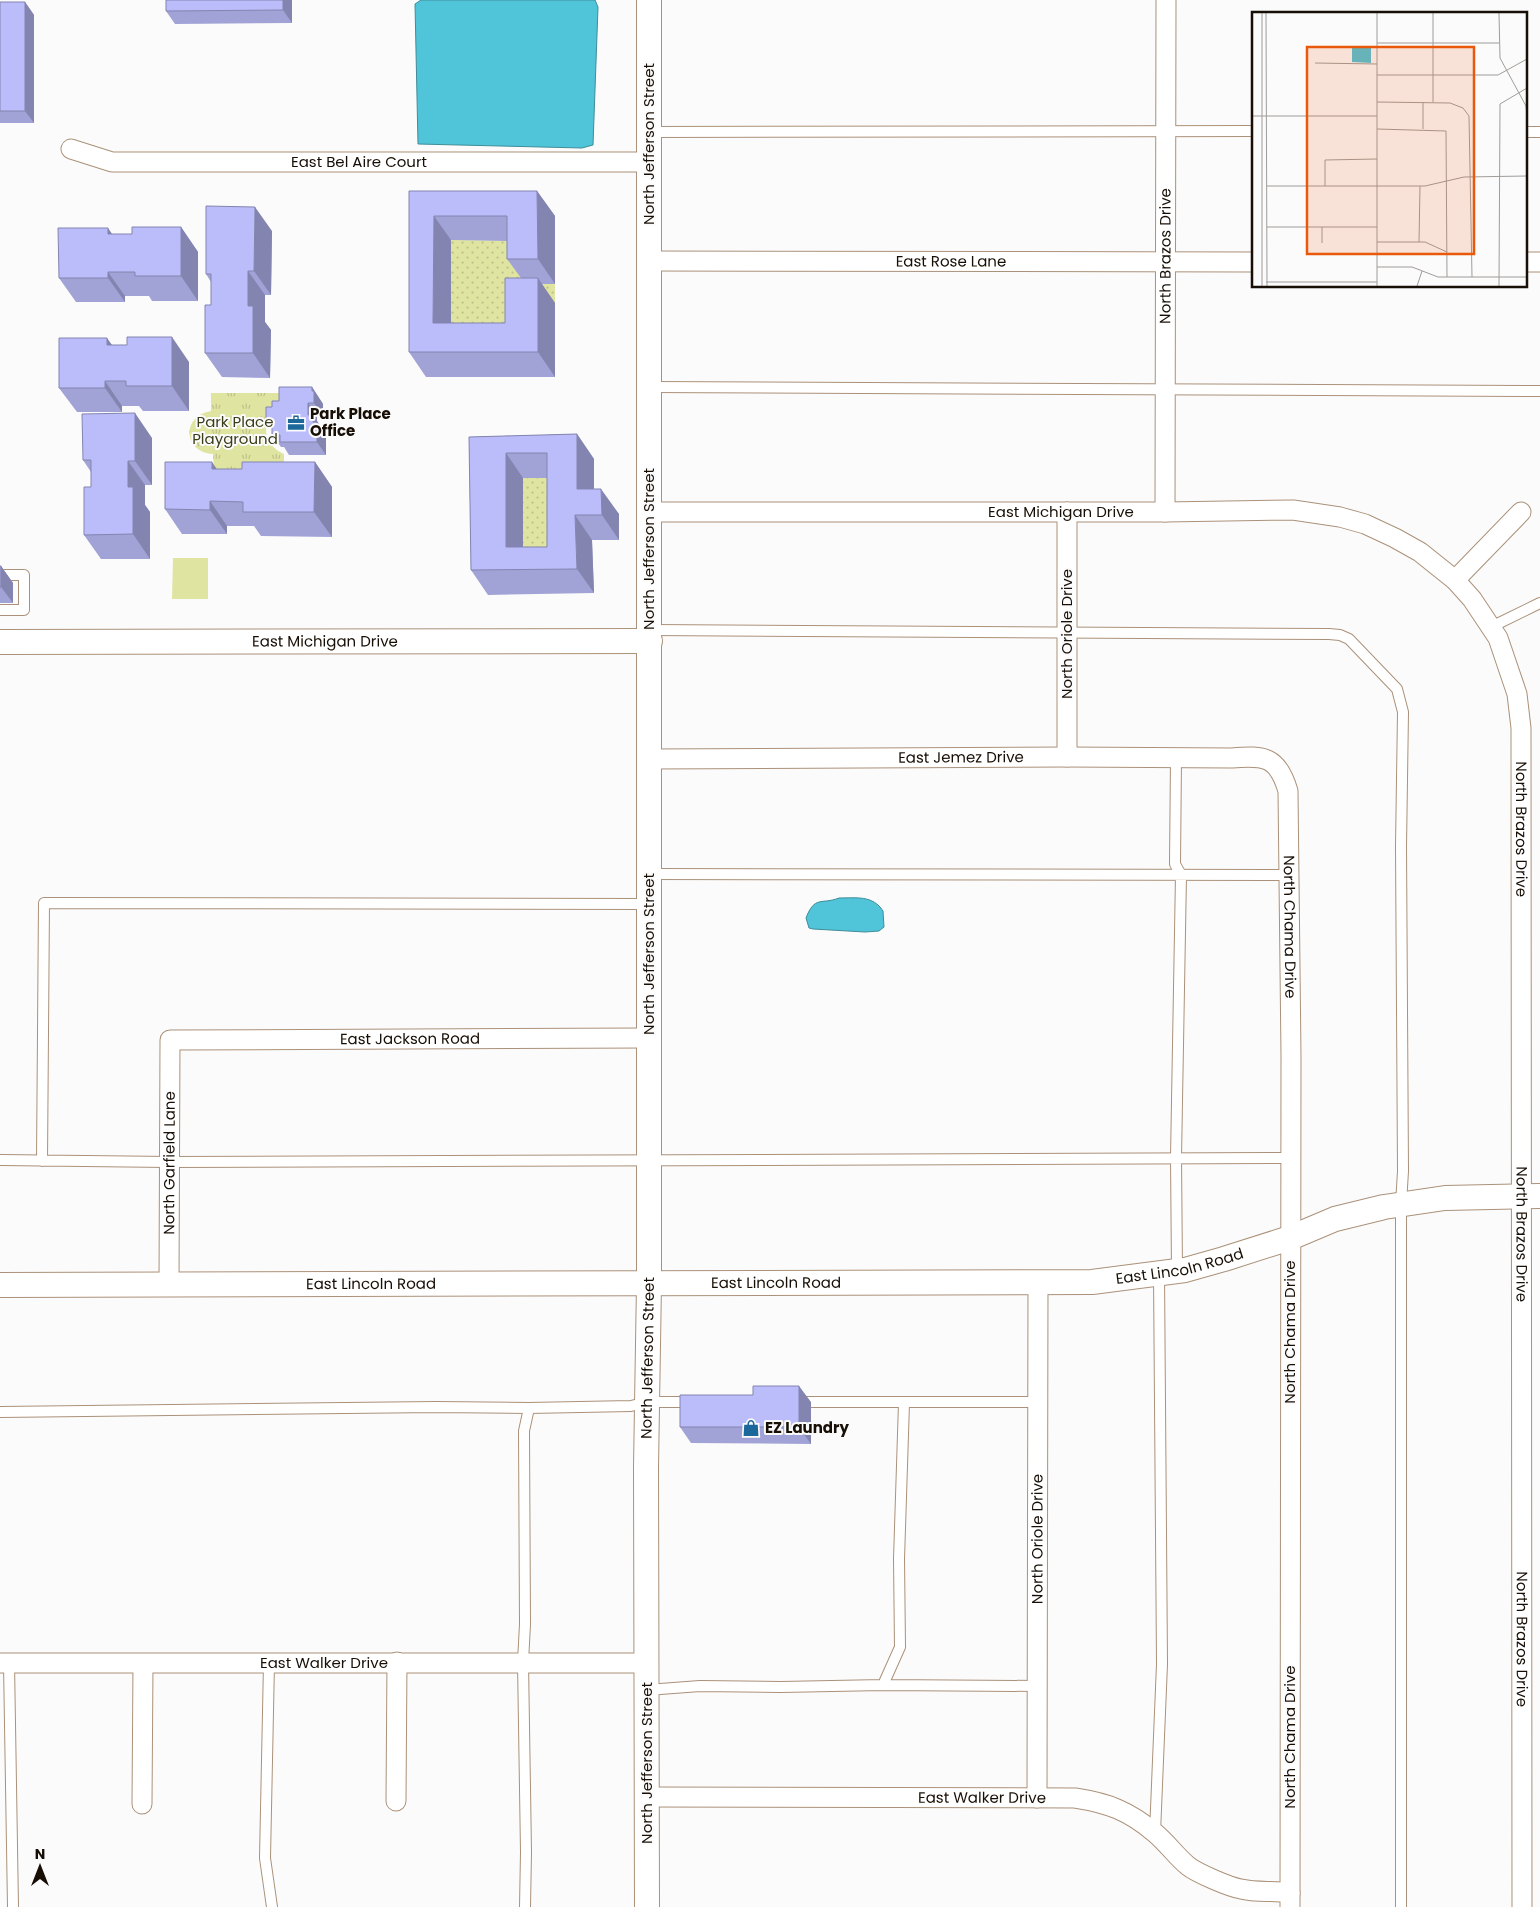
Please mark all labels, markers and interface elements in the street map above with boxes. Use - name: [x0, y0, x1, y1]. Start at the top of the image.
- inset map: [1252, 12, 1528, 288]
- street label: North Jefferson Street: [638, 63, 659, 225]
- street label: East Bel Aire Court: [291, 151, 427, 172]
- street label: North Brazos Drive: [1154, 188, 1176, 324]
- street label: East Rose Lane: [896, 250, 1006, 272]
- place label: Park Place Office: [310, 403, 391, 441]
- park label: Park Place Playground: [192, 411, 278, 449]
- office icon: Park Place Office: [286, 413, 306, 433]
- street label: North Jefferson Street: [638, 468, 659, 630]
- street label: East Michigan Drive: [988, 501, 1134, 522]
- street label: North Oriole Drive: [1056, 569, 1077, 699]
- street label: East Michigan Drive: [252, 630, 398, 652]
- street label: East Jemez Drive: [898, 746, 1024, 768]
- street label: North Brazos Drive: [1511, 761, 1532, 897]
- street label: North Chama Drive: [1279, 855, 1301, 999]
- street label: North Jefferson Street: [638, 873, 659, 1035]
- street label: East Jackson Road: [340, 1028, 480, 1049]
- street label: North Garfield Lane: [158, 1091, 180, 1235]
- street label: North Brazos Drive: [1511, 1166, 1532, 1302]
- street label: East Lincoln Road: [1114, 1243, 1246, 1289]
- street label: North Chama Drive: [1279, 1260, 1300, 1404]
- street label: East Lincoln Road: [711, 1272, 841, 1293]
- street label: East Lincoln Road: [306, 1273, 436, 1294]
- street label: North Jefferson Street: [635, 1277, 659, 1439]
- place label: EZ Laundry: [765, 1417, 849, 1438]
- shop icon: EZ Laundry: [741, 1418, 761, 1438]
- street label: North Oriole Drive: [1026, 1474, 1048, 1604]
- street label: North Brazos Drive: [1512, 1571, 1533, 1707]
- street label: East Walker Drive: [260, 1652, 388, 1673]
- street label: North Chama Drive: [1279, 1665, 1300, 1809]
- street label: North Jefferson Street: [636, 1682, 657, 1844]
- street label: East Walker Drive: [918, 1787, 1046, 1808]
- north arrow: [15, 1842, 65, 1892]
- text: N: [35, 1844, 45, 1864]

